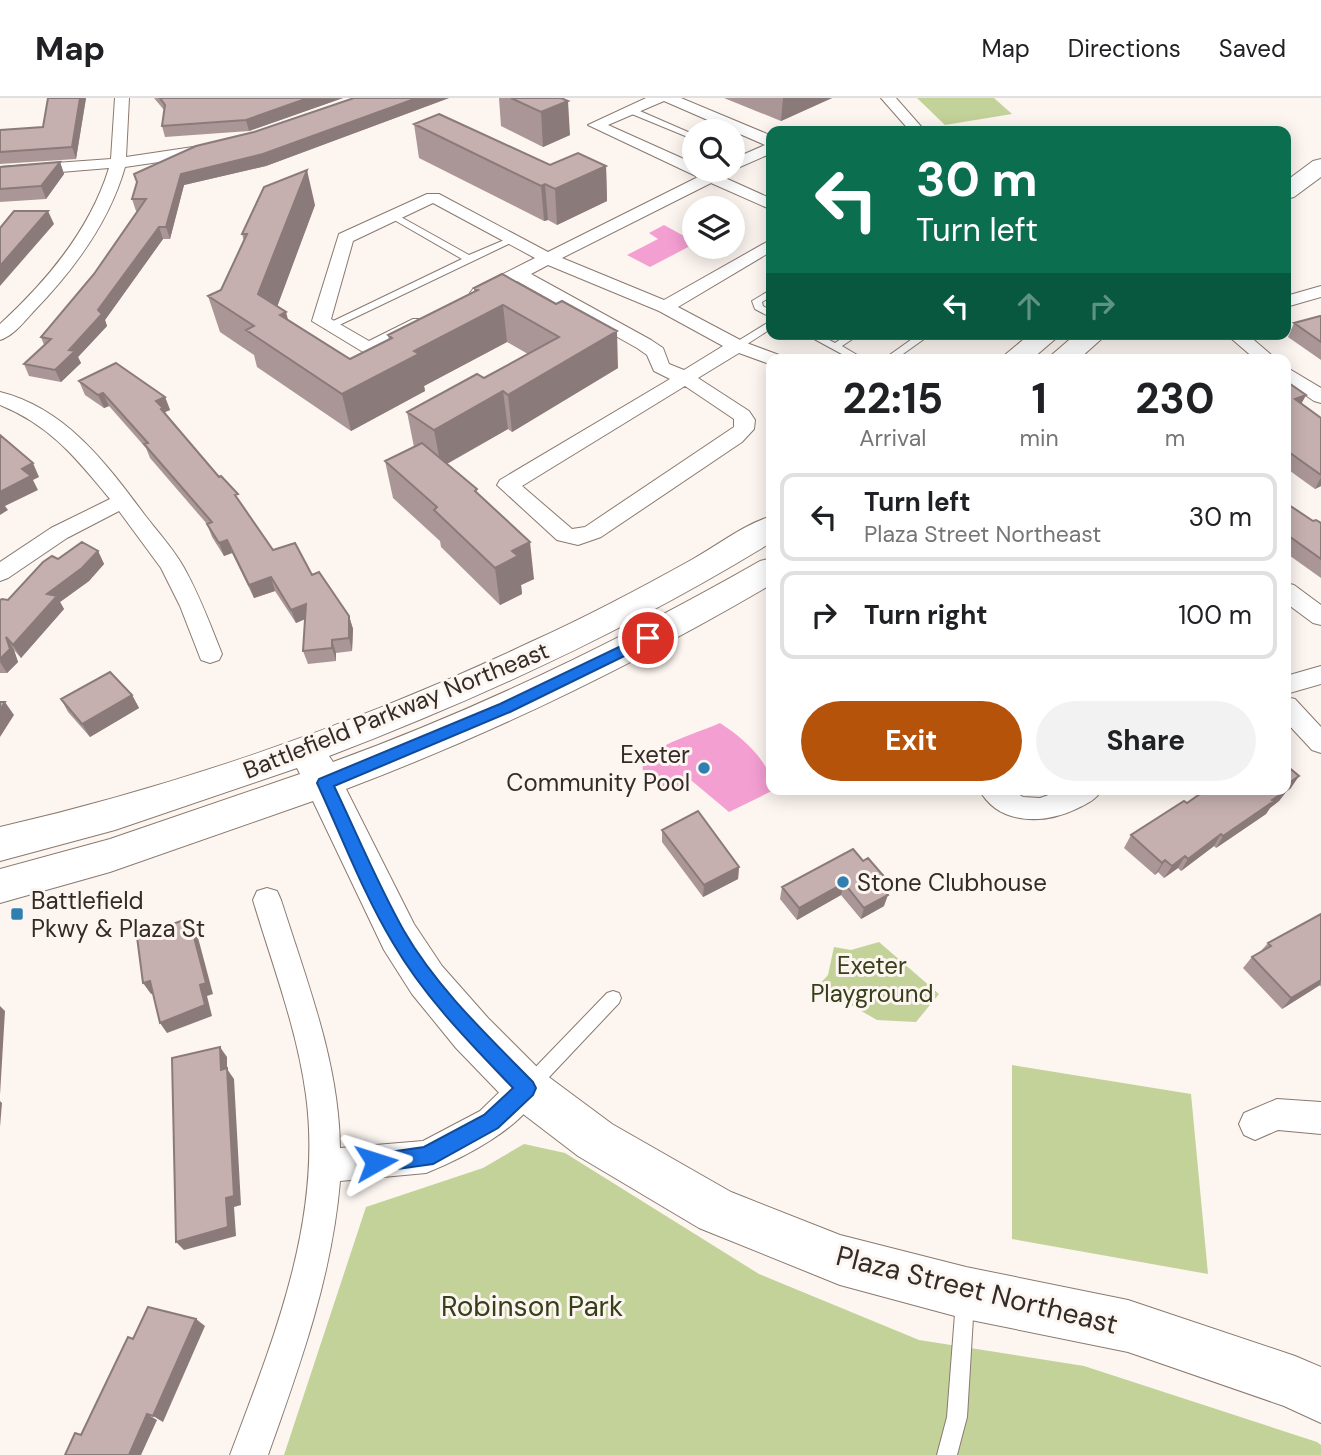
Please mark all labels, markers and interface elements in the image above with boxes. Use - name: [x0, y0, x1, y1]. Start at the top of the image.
- text: Map: [35, 27, 105, 70]
- text: Map: [982, 33, 1030, 64]
- text: Directions: [1068, 33, 1181, 64]
- text: Saved: [1219, 33, 1286, 64]
- map controls: [682, 119, 745, 259]
- button: search: [682, 119, 745, 182]
- text: 30 m: [916, 147, 1038, 211]
- icon: left: [801, 154, 892, 245]
- button: layers: [682, 196, 745, 259]
- text: Turn left: [916, 209, 1038, 251]
- icon: left: [937, 287, 975, 325]
- icon: ahead: [1010, 287, 1048, 325]
- icon: right: [1083, 287, 1121, 325]
- text: 22:15: [843, 371, 943, 426]
- text: 1: [1032, 371, 1047, 426]
- text: 230: [1135, 371, 1214, 426]
- text: Arrival: [859, 423, 926, 453]
- text: min: [1020, 423, 1059, 453]
- text: m: [1165, 423, 1185, 453]
- text: Turn left: [864, 485, 971, 519]
- icon: left: [805, 498, 843, 536]
- text: 30 m: [1189, 500, 1252, 534]
- text: Plaza Street Northeast: [864, 519, 1101, 549]
- icon: right: [805, 596, 843, 634]
- text: Turn right: [864, 598, 988, 632]
- text: 100 m: [1178, 598, 1252, 632]
- pin: [618, 608, 678, 668]
- icon: arrive: [629, 619, 667, 657]
- street label: Battlefield Parkway Northeast: [239, 634, 553, 786]
- button: Exit: [801, 701, 1022, 781]
- button: Share: [1036, 701, 1256, 781]
- place label: Exeter Community Pool: [506, 739, 690, 798]
- marker: Exeter Community Pool: [696, 760, 712, 776]
- place label: Stone Clubhouse: [857, 867, 1047, 898]
- marker: Stone Clubhouse: [835, 874, 851, 890]
- place label: Battlefield Pkwy & Plaza St: [31, 885, 205, 944]
- marker: Battlefield Pkwy & Plaza St: [9, 906, 25, 922]
- park label: Exeter Playground: [810, 950, 934, 1009]
- position arrow: [339, 1125, 413, 1199]
- street label: Plaza Street Northeast: [832, 1237, 1122, 1343]
- park label: Robinson Park: [441, 1288, 623, 1325]

